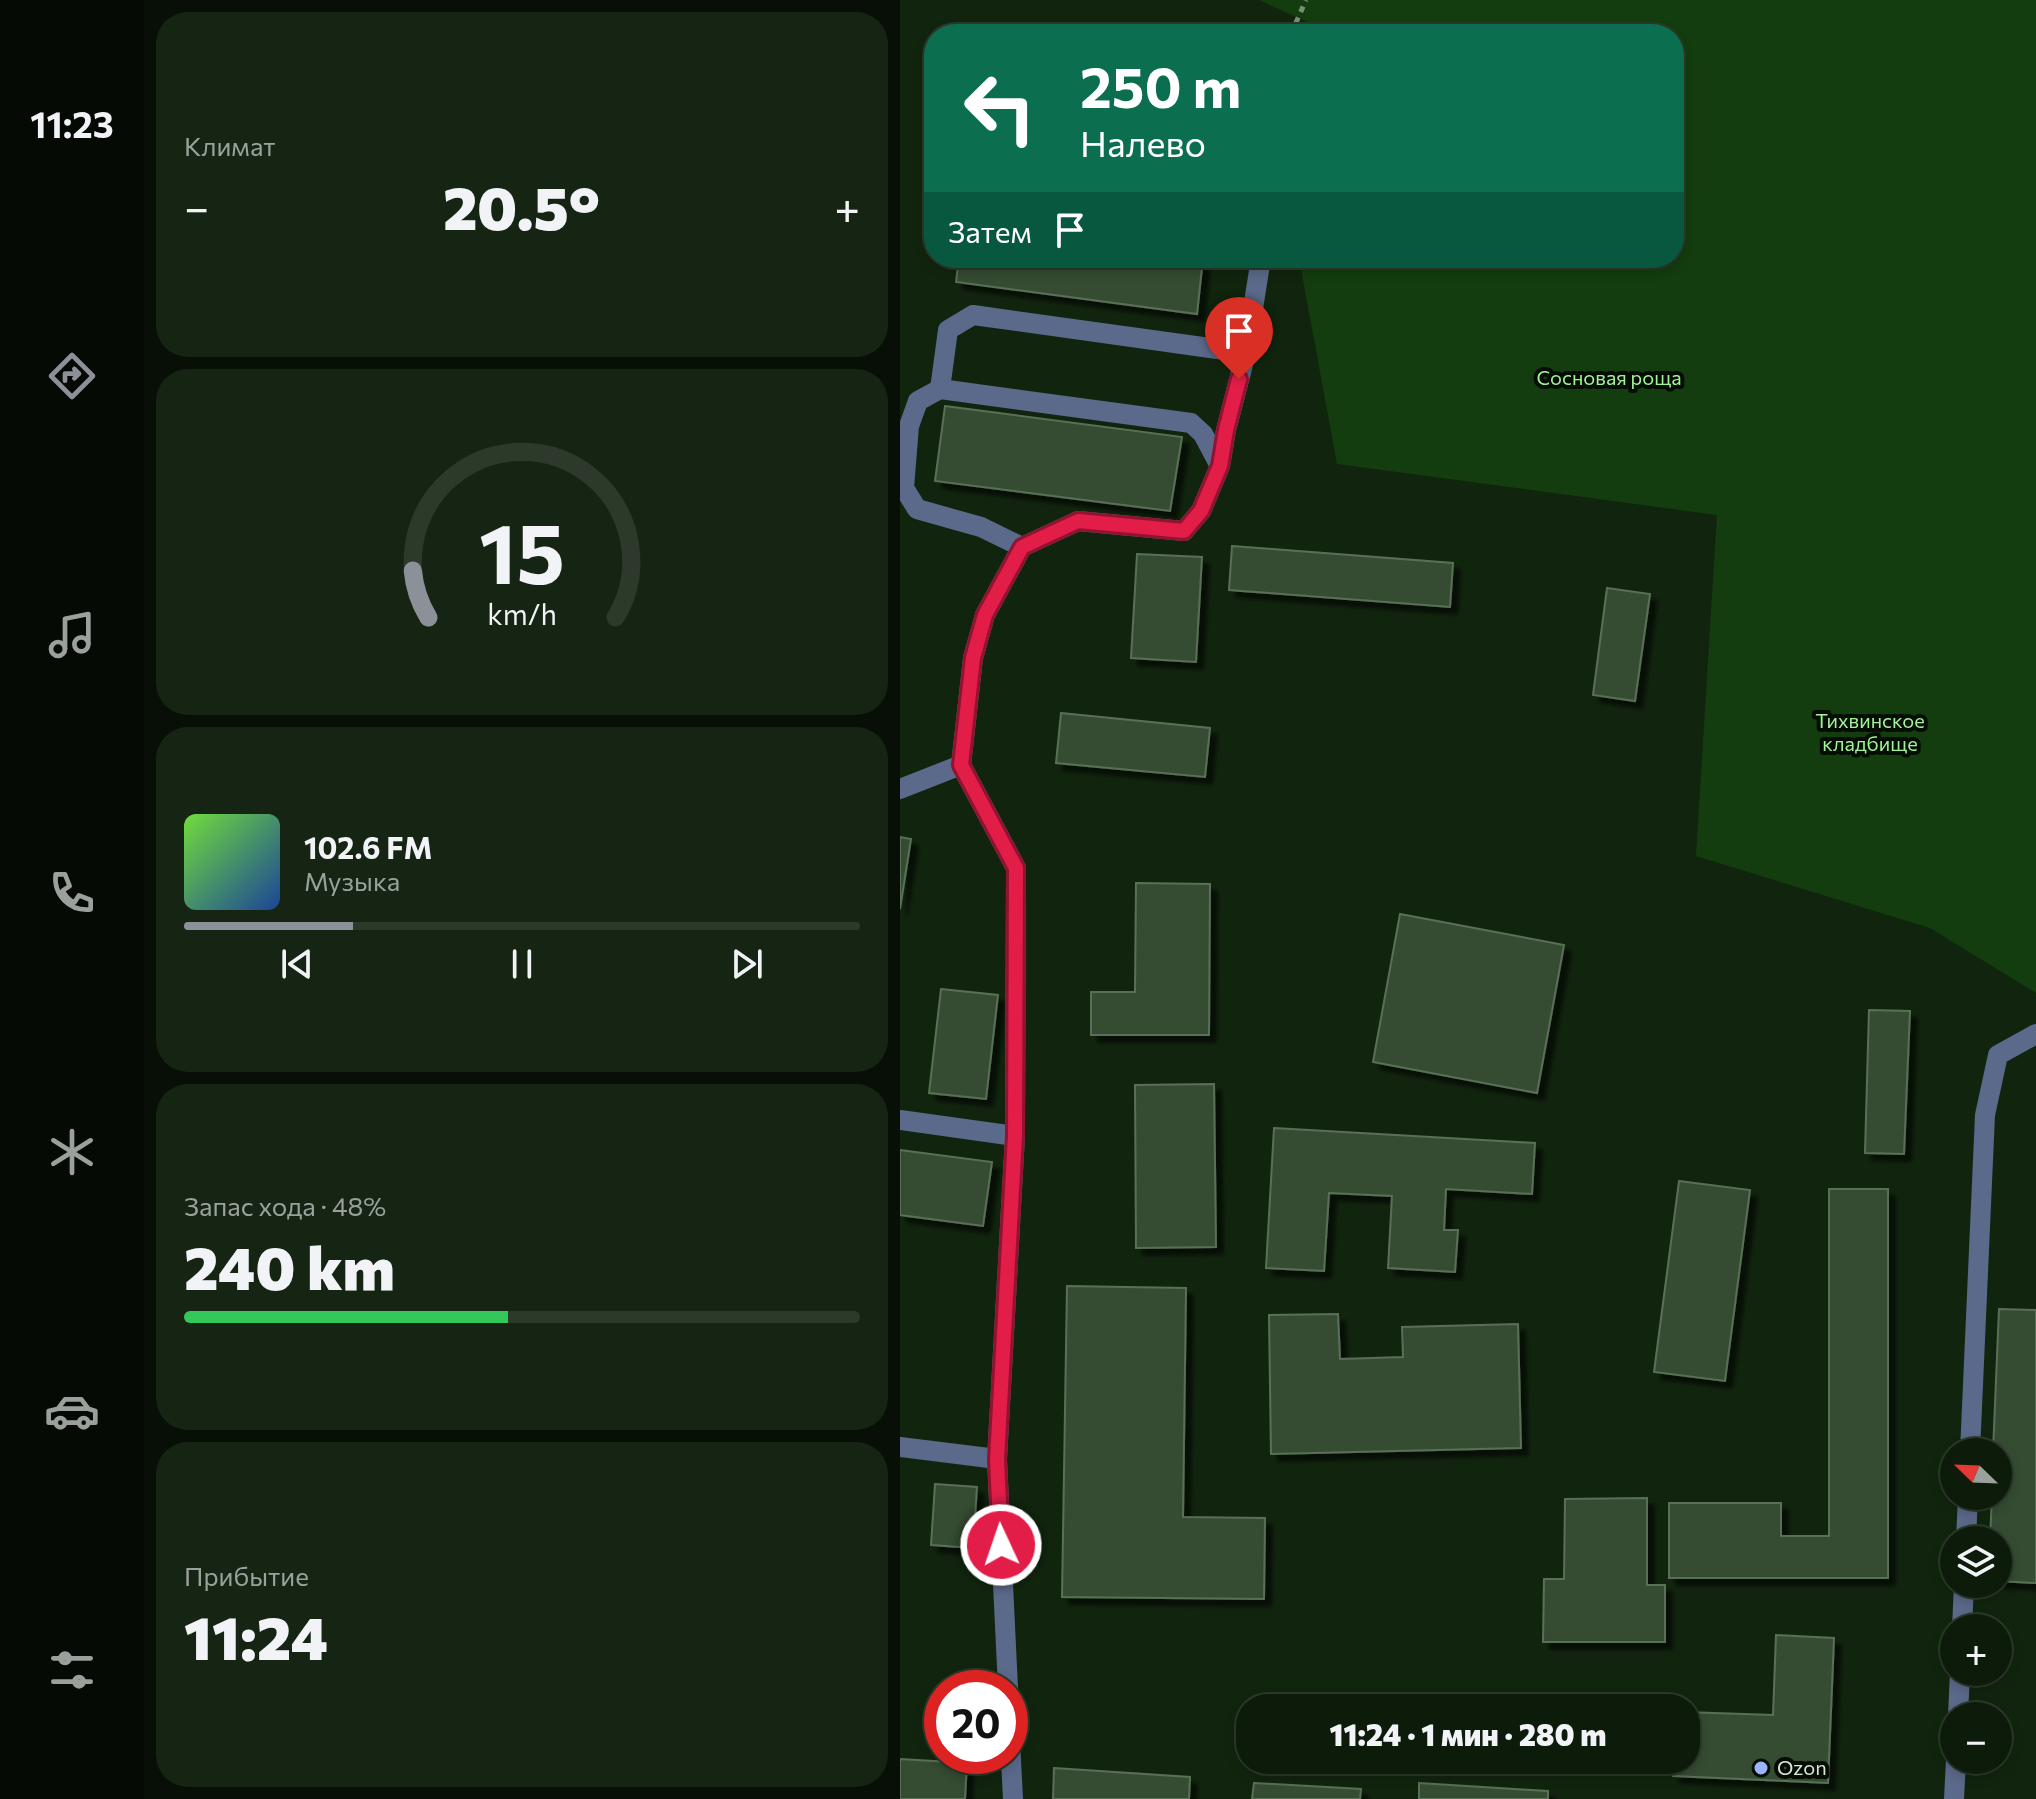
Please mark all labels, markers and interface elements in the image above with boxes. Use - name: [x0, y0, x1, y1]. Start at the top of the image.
- text: 250 m: [1080, 51, 1241, 120]
- icon: left: [948, 56, 1052, 160]
- text: 11:23: [30, 101, 114, 145]
- text: Налево: [1080, 120, 1206, 164]
- text: Климат: [184, 130, 276, 161]
- text: 20.5°: [443, 169, 600, 242]
- text: −: [184, 179, 209, 233]
- text: +: [834, 179, 860, 233]
- icon: arrive: [1048, 208, 1092, 252]
- text: Затем: [948, 212, 1032, 249]
- pin: [1205, 297, 1273, 379]
- icon: arrive: [1217, 309, 1261, 353]
- icon: directions: [44, 348, 100, 404]
- park label: Сосновая роща: [1536, 365, 1682, 389]
- text: 15: [479, 499, 565, 601]
- text: km/h: [487, 596, 557, 631]
- icon: music: [44, 607, 100, 663]
- park label: Тихвинское кладбище: [1815, 708, 1925, 755]
- text: 102.6 FM: [304, 828, 432, 865]
- icon: phone: [44, 865, 100, 921]
- text: Музыка: [304, 865, 400, 896]
- icon: previous: [275, 942, 319, 986]
- icon: pause: [500, 942, 544, 986]
- icon: next: [725, 942, 769, 986]
- icon: climate: [44, 1124, 100, 1180]
- text: Запас хода · 48%: [184, 1190, 386, 1221]
- text: 240 km: [184, 1229, 395, 1302]
- icon: car: [44, 1383, 100, 1439]
- north arrow: [1940, 1438, 2012, 1510]
- map controls: [1940, 1438, 2012, 1774]
- position arrow: [959, 1503, 1043, 1587]
- button: layers: [1940, 1526, 2012, 1598]
- text: Прибытие: [184, 1560, 309, 1591]
- text: 11:24: [184, 1599, 328, 1672]
- button: +: [1940, 1614, 2012, 1686]
- icon: filters: [44, 1642, 100, 1698]
- speed limit sign: 20: [924, 1670, 1028, 1774]
- button: −: [1940, 1702, 2012, 1774]
- text: 11:24 · 1 мин · 280 m: [1329, 1715, 1607, 1752]
- place label: Ozon: [1777, 1755, 1827, 1779]
- marker: Ozon: [1752, 1759, 1770, 1777]

